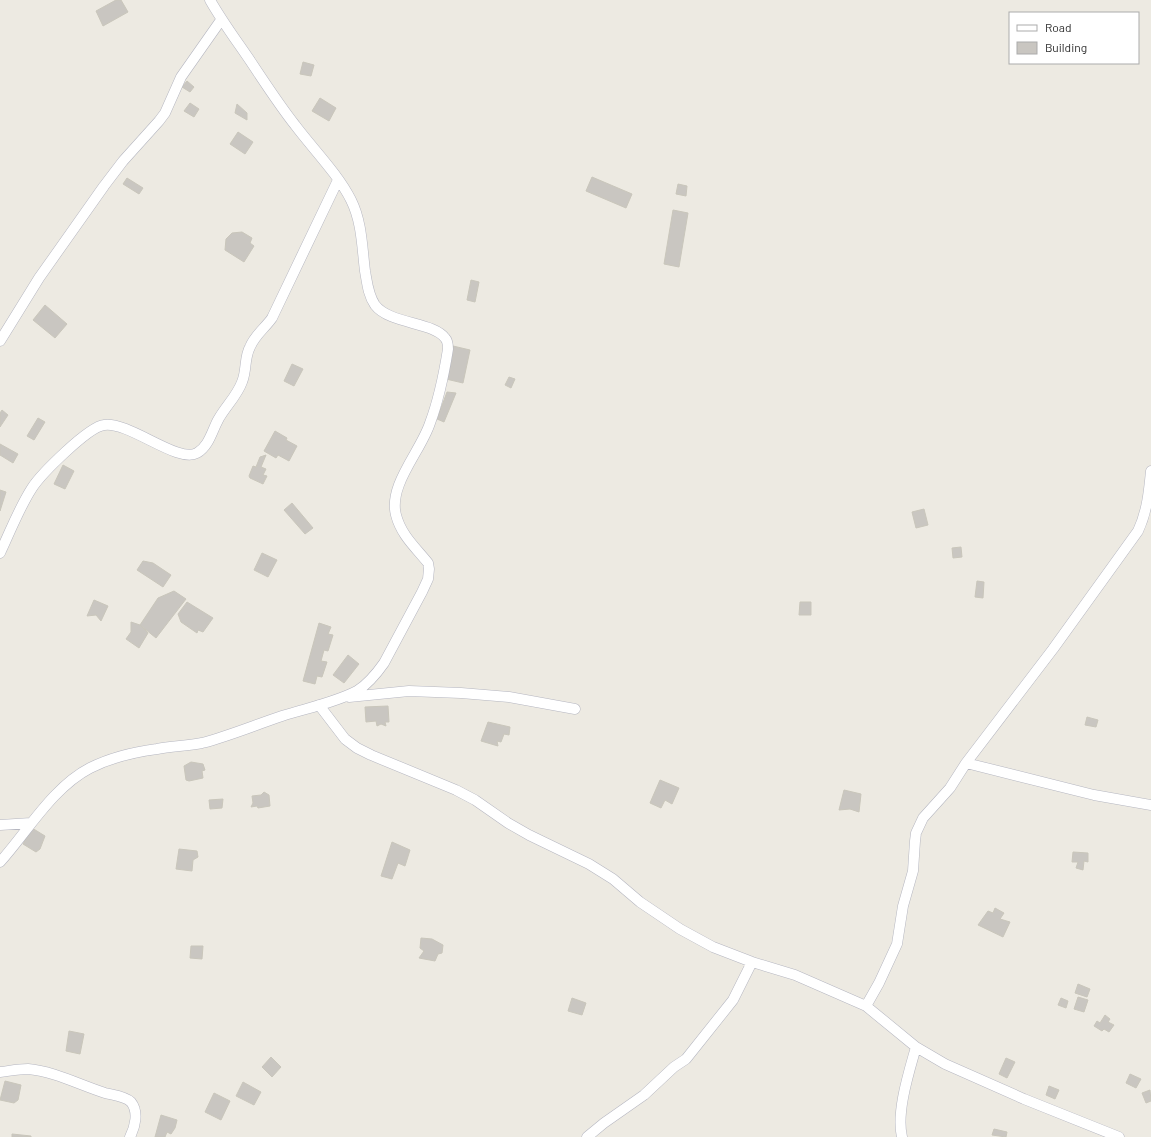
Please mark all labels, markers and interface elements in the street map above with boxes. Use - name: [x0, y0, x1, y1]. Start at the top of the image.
- legend: [1009, 12, 1139, 64]
- text: Road: [1045, 20, 1072, 34]
- text: Building: [1045, 40, 1087, 54]

